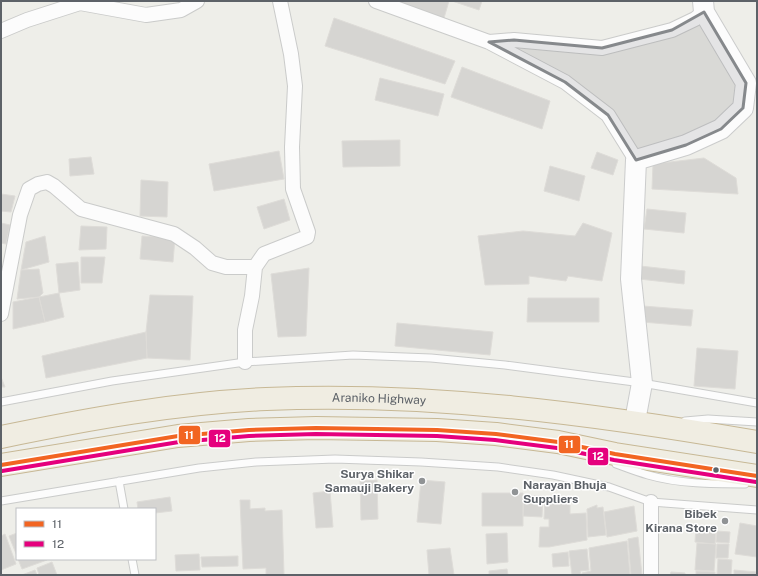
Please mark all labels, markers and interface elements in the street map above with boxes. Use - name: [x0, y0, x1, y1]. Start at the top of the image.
- street label: Araniko Highway: [332, 391, 427, 408]
- line badge: 11: [178, 425, 201, 445]
- text: 11: [184, 429, 194, 441]
- line badge: 12: [208, 429, 231, 448]
- text: 12: [214, 432, 226, 444]
- line badge: 11: [558, 435, 581, 454]
- text: 11: [564, 438, 574, 450]
- line badge: 12: [587, 447, 609, 466]
- text: 12: [592, 450, 604, 462]
- unlabelled marker: [711, 465, 721, 475]
- place label: Surya Shikar Samauji Bakery: [325, 467, 414, 495]
- marker: Surya Shikar Samauji Bakery: [417, 476, 427, 486]
- place label: Narayan Bhuja Suppliers: [523, 478, 607, 506]
- marker: Narayan Bhuja Suppliers: [510, 487, 520, 497]
- place label: Bibek Kirana Store: [645, 507, 717, 535]
- legend: [16, 508, 156, 560]
- marker: Bibek Kirana Store: [720, 516, 730, 526]
- text: 11: [52, 517, 62, 531]
- text: 12: [52, 537, 64, 551]

